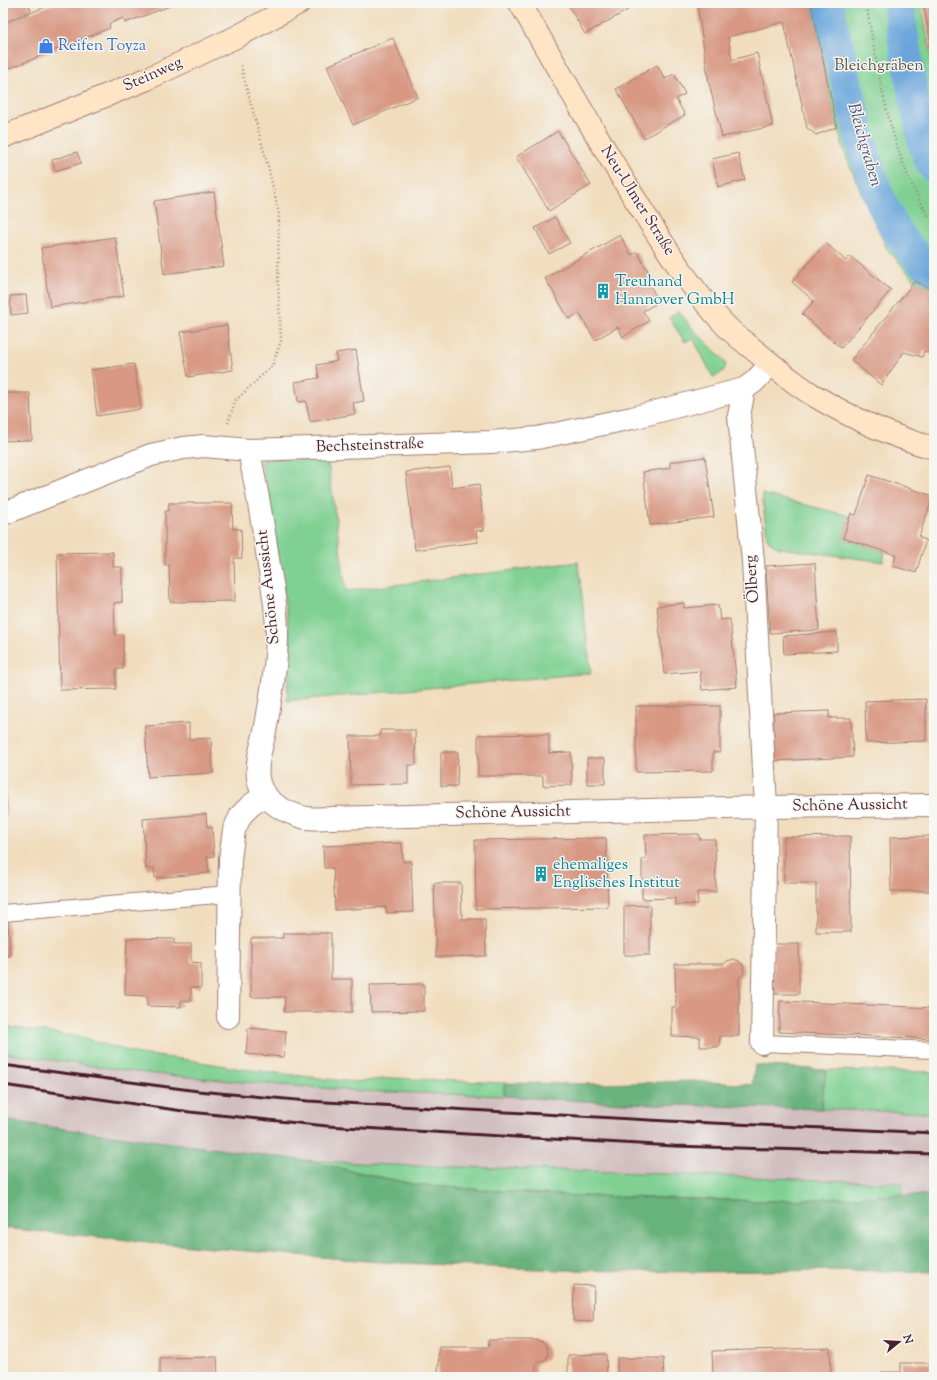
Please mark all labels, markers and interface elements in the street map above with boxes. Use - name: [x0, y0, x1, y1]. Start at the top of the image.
- place label: Reifen Toyza: [58, 35, 147, 58]
- shop icon: Reifen Toyza: [37, 37, 55, 55]
- street label: Steinweg: [120, 52, 187, 98]
- park label: Bleichgräben: [834, 55, 924, 78]
- water label: Bleichgraben: [841, 100, 887, 190]
- street label: Neu-Ulmer Straße: [594, 142, 680, 260]
- place label: Treuhand Hannover GmbH: [615, 271, 735, 312]
- building icon: Treuhand Hannover GmbH: [594, 282, 612, 300]
- street label: Bechsteinstraße: [315, 433, 425, 459]
- street label: Schöne Aussicht: [251, 528, 286, 646]
- street label: Ölberg: [740, 554, 766, 604]
- street label: Schöne Aussicht: [792, 793, 908, 819]
- street label: Schöne Aussicht: [455, 800, 571, 826]
- place label: ehemaliges Englisches Institut: [553, 854, 680, 895]
- building icon: ehemaliges Englisches Institut: [532, 865, 550, 883]
- north arrow: [879, 1322, 919, 1362]
- text: N: [898, 1332, 917, 1346]

